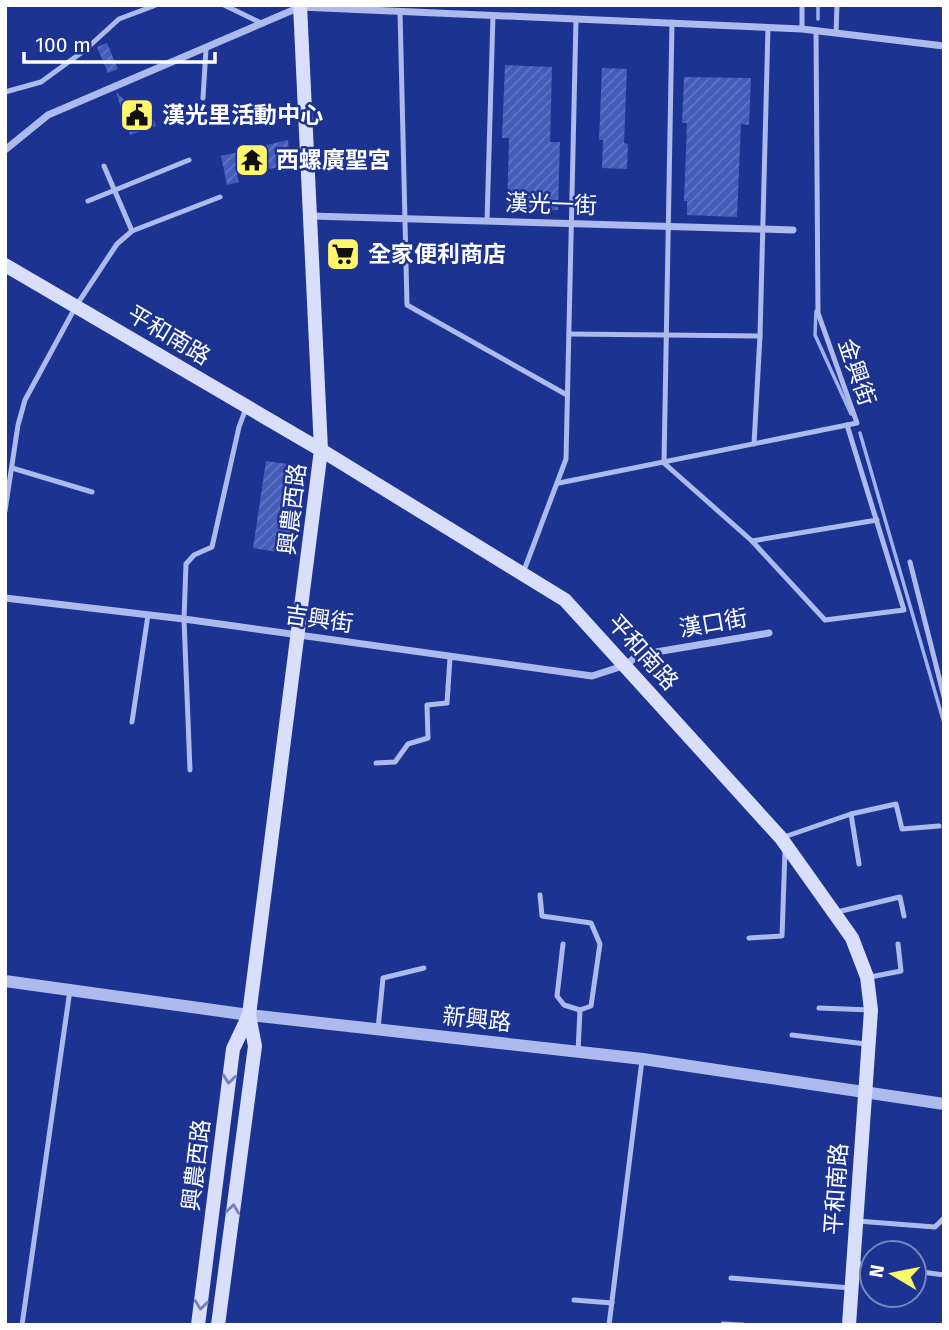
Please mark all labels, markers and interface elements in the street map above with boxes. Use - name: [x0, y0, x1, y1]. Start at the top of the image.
- scale bar: [24, 21, 215, 65]
- text: 100 m: [35, 32, 91, 58]
- public building icon: 漢光里活動中心: [118, 96, 156, 134]
- place label: 漢光里活動中心: [162, 101, 323, 129]
- temple icon: 西螺廣聖宮: [233, 141, 271, 179]
- place label: 西螺廣聖宮: [276, 146, 391, 174]
- street label: 漢光一街: [505, 188, 597, 220]
- supermarket icon: 全家便利商店: [324, 235, 362, 273]
- place label: 全家便利商店: [368, 240, 506, 268]
- street label: 平和南路: [122, 299, 216, 371]
- street label: 金興街: [833, 335, 881, 409]
- street label: 興農西路: [272, 462, 312, 556]
- street label: 吉興街: [283, 600, 355, 638]
- street label: 漢口街: [677, 603, 749, 643]
- street label: 平和南路: [602, 608, 684, 696]
- street label: 新興路: [441, 1001, 513, 1037]
- one-way arrow: [222, 1073, 237, 1085]
- street label: 興農西路: [176, 1118, 216, 1212]
- street label: 平和南路: [819, 1142, 853, 1236]
- one-way arrow: [226, 1203, 241, 1214]
- north arrow: [858, 1239, 928, 1309]
- text: N: [864, 1263, 889, 1279]
- one-way arrow: [193, 1299, 208, 1311]

